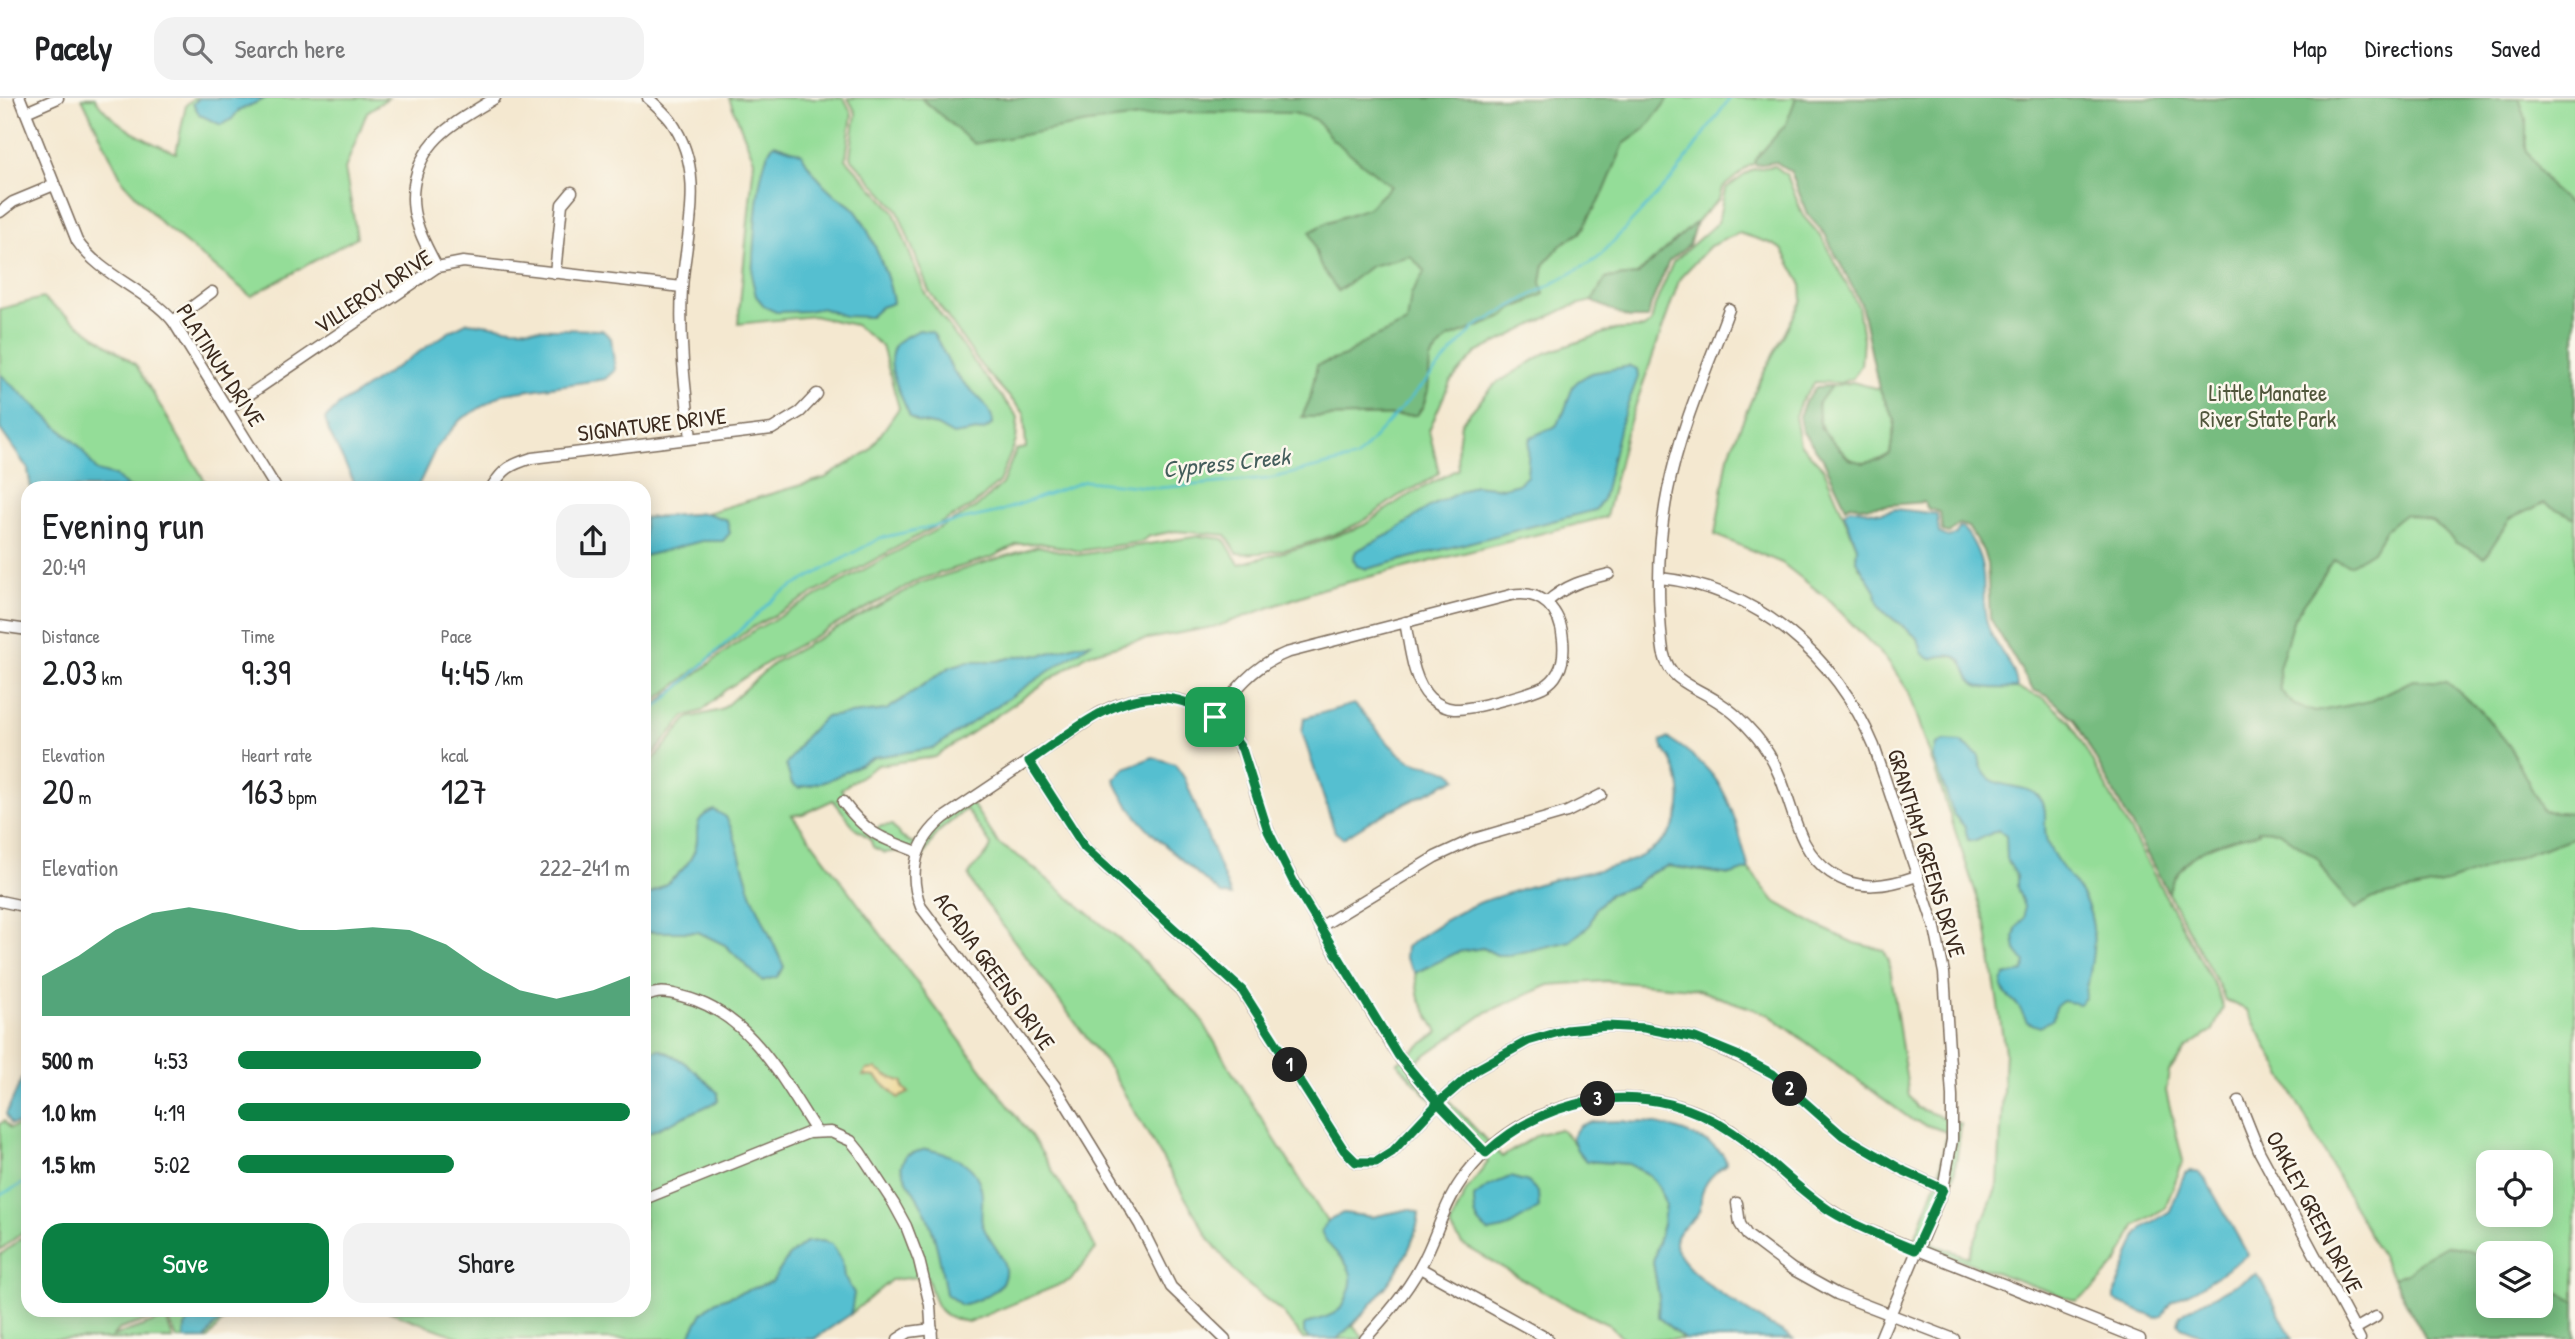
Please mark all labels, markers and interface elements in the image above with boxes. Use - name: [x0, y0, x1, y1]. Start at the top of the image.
- search box: [154, 17, 644, 80]
- text: Pacely: [35, 26, 112, 70]
- icon: search: [178, 29, 216, 67]
- text: Search here: [234, 31, 346, 66]
- text: Map: [2293, 32, 2327, 64]
- text: Directions: [2365, 32, 2453, 64]
- text: Saved: [2491, 32, 2540, 64]
- street label: VILLEROY DRIVE: [308, 241, 438, 341]
- street label: PLATINUM DRIVE: [170, 298, 272, 432]
- park label: Little Manatee River State Park: [2200, 377, 2337, 434]
- street label: SIGNATURE DRIVE: [576, 399, 728, 449]
- water label: Cypress Creek: [1161, 439, 1293, 486]
- text: Evening run: [42, 499, 205, 551]
- button: share: [556, 504, 630, 578]
- text: 20:49: [42, 551, 85, 582]
- text: Distance: [42, 623, 100, 649]
- text: Time: [241, 623, 275, 649]
- text: Pace: [441, 623, 472, 649]
- text: 2.03: [42, 649, 97, 696]
- text: 9:39: [241, 649, 291, 696]
- text: 4:45: [441, 649, 490, 696]
- text: km: [97, 665, 122, 691]
- text: /km: [490, 665, 523, 691]
- pin: [1185, 687, 1245, 747]
- icon: arrive: [1196, 698, 1234, 736]
- text: Elevation: [42, 742, 105, 768]
- text: Heart rate: [241, 742, 312, 768]
- text: kcal: [441, 742, 468, 768]
- street label: GRANTHAM GREENS DRIVE: [1881, 745, 1973, 961]
- text: 20: [42, 768, 74, 815]
- text: 163: [241, 768, 284, 815]
- text: 127: [441, 768, 487, 815]
- text: m: [74, 784, 91, 810]
- text: bpm: [284, 784, 317, 810]
- text: Elevation: [42, 852, 118, 883]
- text: 222–241 m: [539, 852, 630, 883]
- street label: ACADIA GREENS DRIVE: [927, 886, 1063, 1056]
- text: 500 m: [42, 1045, 93, 1076]
- text: 4:53: [154, 1045, 188, 1076]
- pin: 1: [1272, 1048, 1308, 1082]
- text: 1: [1286, 1051, 1293, 1077]
- pin: 2: [1772, 1072, 1808, 1107]
- text: 2: [1785, 1075, 1794, 1101]
- pin: 3: [1580, 1082, 1616, 1116]
- text: 3: [1593, 1085, 1602, 1111]
- text: 1.0 km: [42, 1097, 96, 1128]
- text: 4:19: [154, 1097, 185, 1128]
- street label: OAKLEY GREEN DRIVE: [2259, 1126, 2371, 1298]
- text: 1.5 km: [42, 1149, 95, 1180]
- text: 5:02: [154, 1149, 190, 1180]
- map controls: [2476, 1150, 2553, 1318]
- button: locate: [2476, 1150, 2553, 1227]
- button: Save: [42, 1223, 329, 1303]
- button: Share: [343, 1223, 630, 1303]
- button: layers: [2476, 1241, 2553, 1318]

